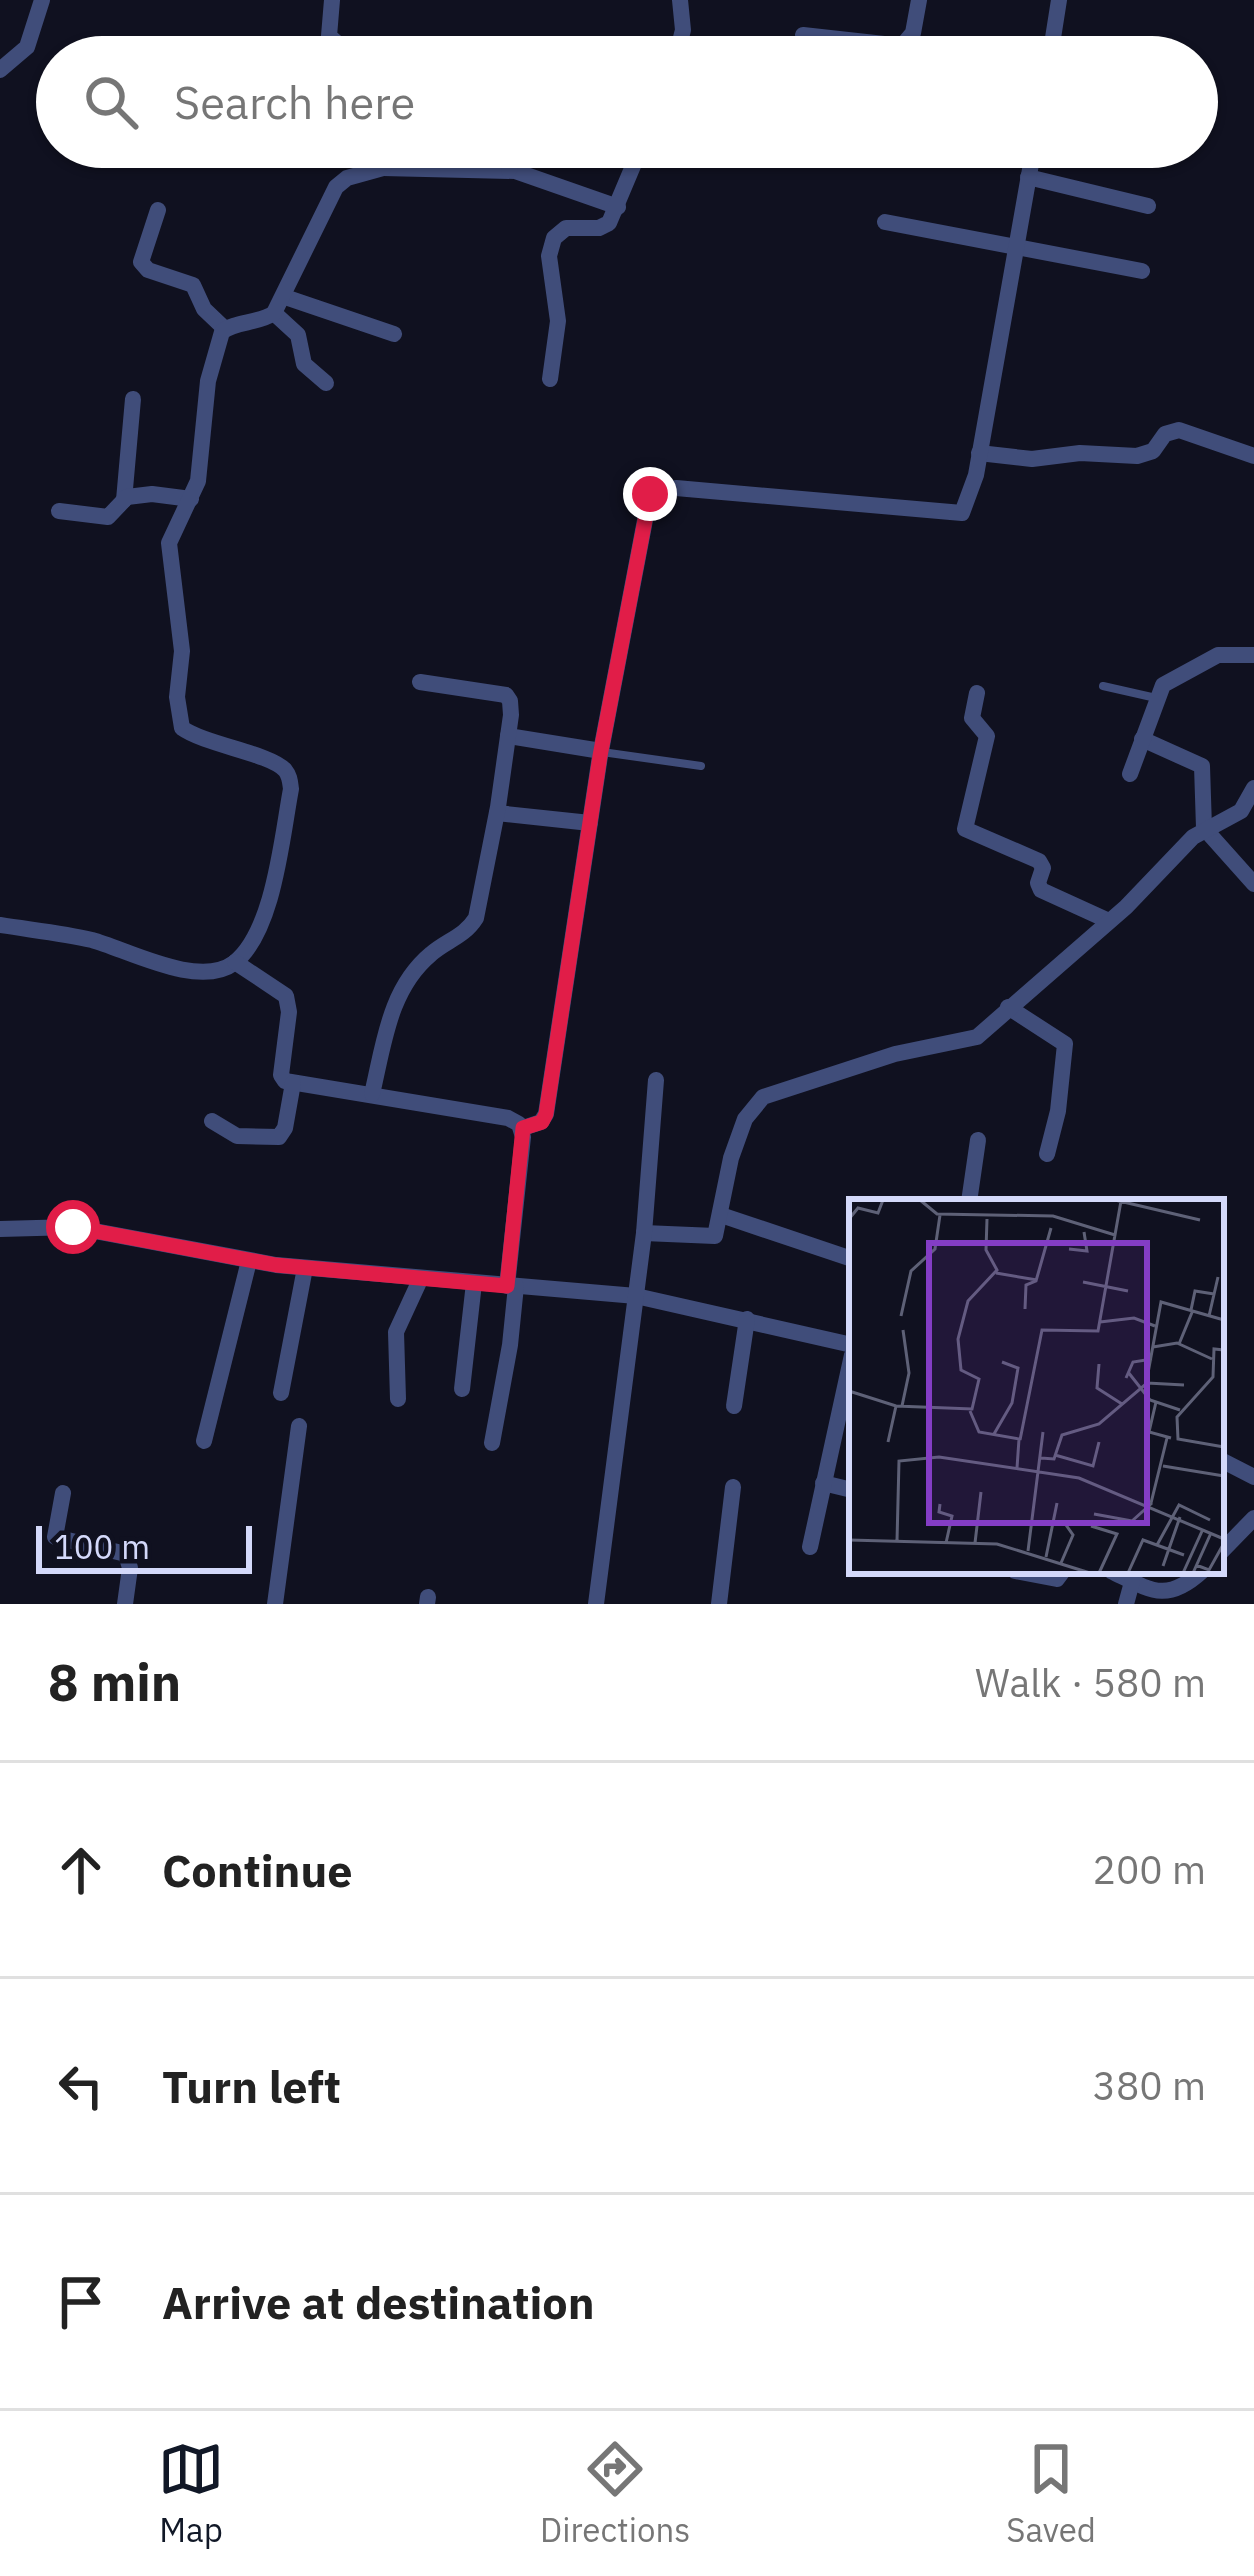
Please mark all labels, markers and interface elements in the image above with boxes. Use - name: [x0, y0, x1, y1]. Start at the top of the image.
- search box: [36, 36, 1218, 168]
- icon: search: [78, 69, 144, 135]
- text: Search here: [174, 73, 415, 131]
- route end: [623, 467, 677, 521]
- inset map: [849, 1199, 1224, 1574]
- route start: [46, 1200, 100, 1254]
- scale bar: [36, 1520, 252, 1573]
- text: 100 m: [54, 1525, 150, 1568]
- text: 8 min: [48, 1649, 181, 1715]
- text: Walk · 580 m: [975, 1657, 1206, 1708]
- icon: ahead: [48, 1837, 114, 1903]
- text: Continue: [162, 1841, 353, 1899]
- text: 200 m: [1093, 1844, 1206, 1895]
- icon: left: [48, 2053, 114, 2119]
- text: Turn left: [162, 2057, 341, 2115]
- text: 380 m: [1093, 2060, 1206, 2111]
- icon: arrive: [48, 2269, 114, 2335]
- text: Arrive at destination: [162, 2273, 595, 2331]
- tab: Map: [158, 2436, 224, 2551]
- tab: Directions: [540, 2436, 690, 2551]
- tab: Saved: [1006, 2436, 1096, 2551]

